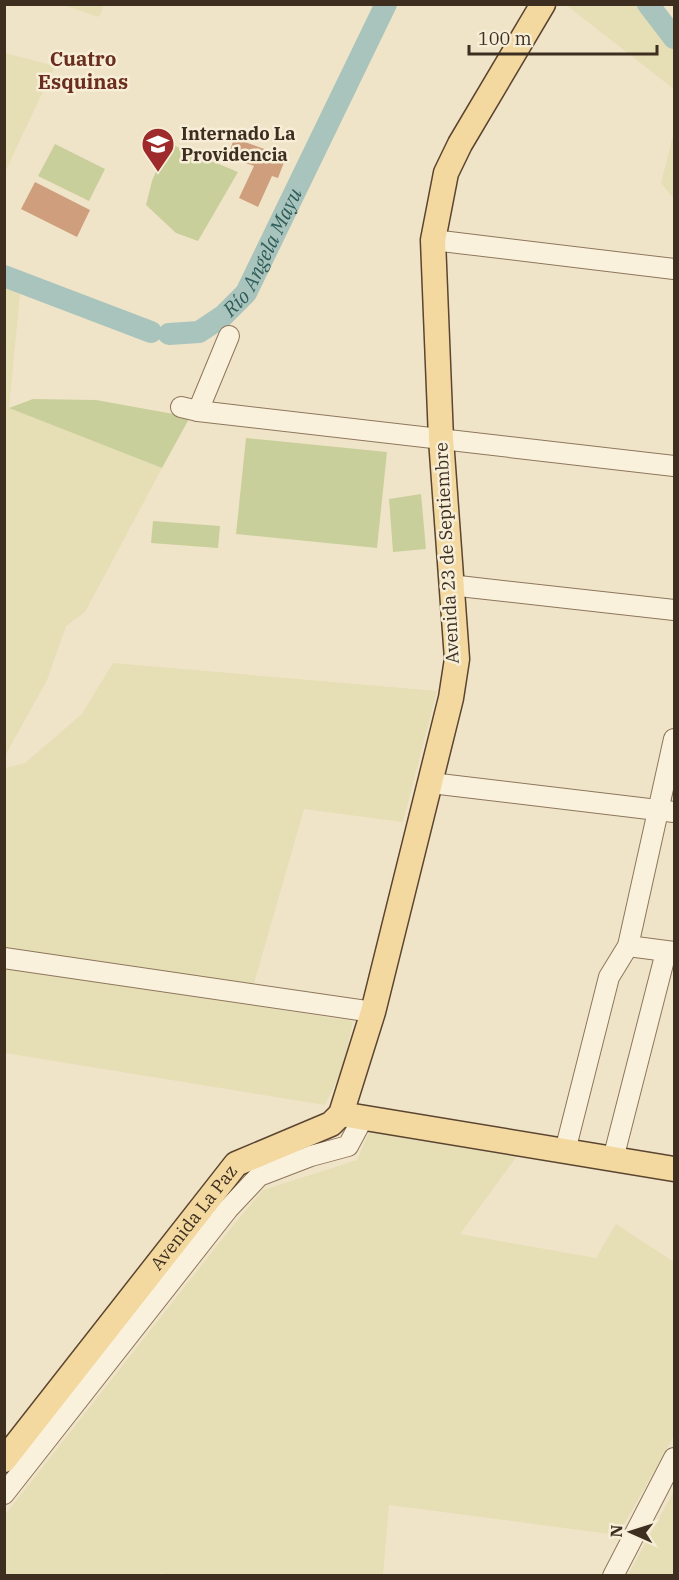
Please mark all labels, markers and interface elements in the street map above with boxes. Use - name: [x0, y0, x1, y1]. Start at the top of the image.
- scale bar: [469, 18, 656, 56]
- text: 100 m: [478, 27, 532, 50]
- district label: Cuatro Esquinas: [38, 45, 128, 95]
- place label: Internado La Providencia: [181, 122, 295, 166]
- school or university icon: Internado La Providencia: [140, 126, 176, 173]
- water label: Río Angela Mayu: [216, 183, 308, 323]
- street label: Avenida 23 de Septiembre: [429, 442, 464, 665]
- street label: Avenida La Paz: [145, 1160, 242, 1275]
- north arrow: [601, 1502, 661, 1562]
- text: N: [606, 1524, 626, 1538]

